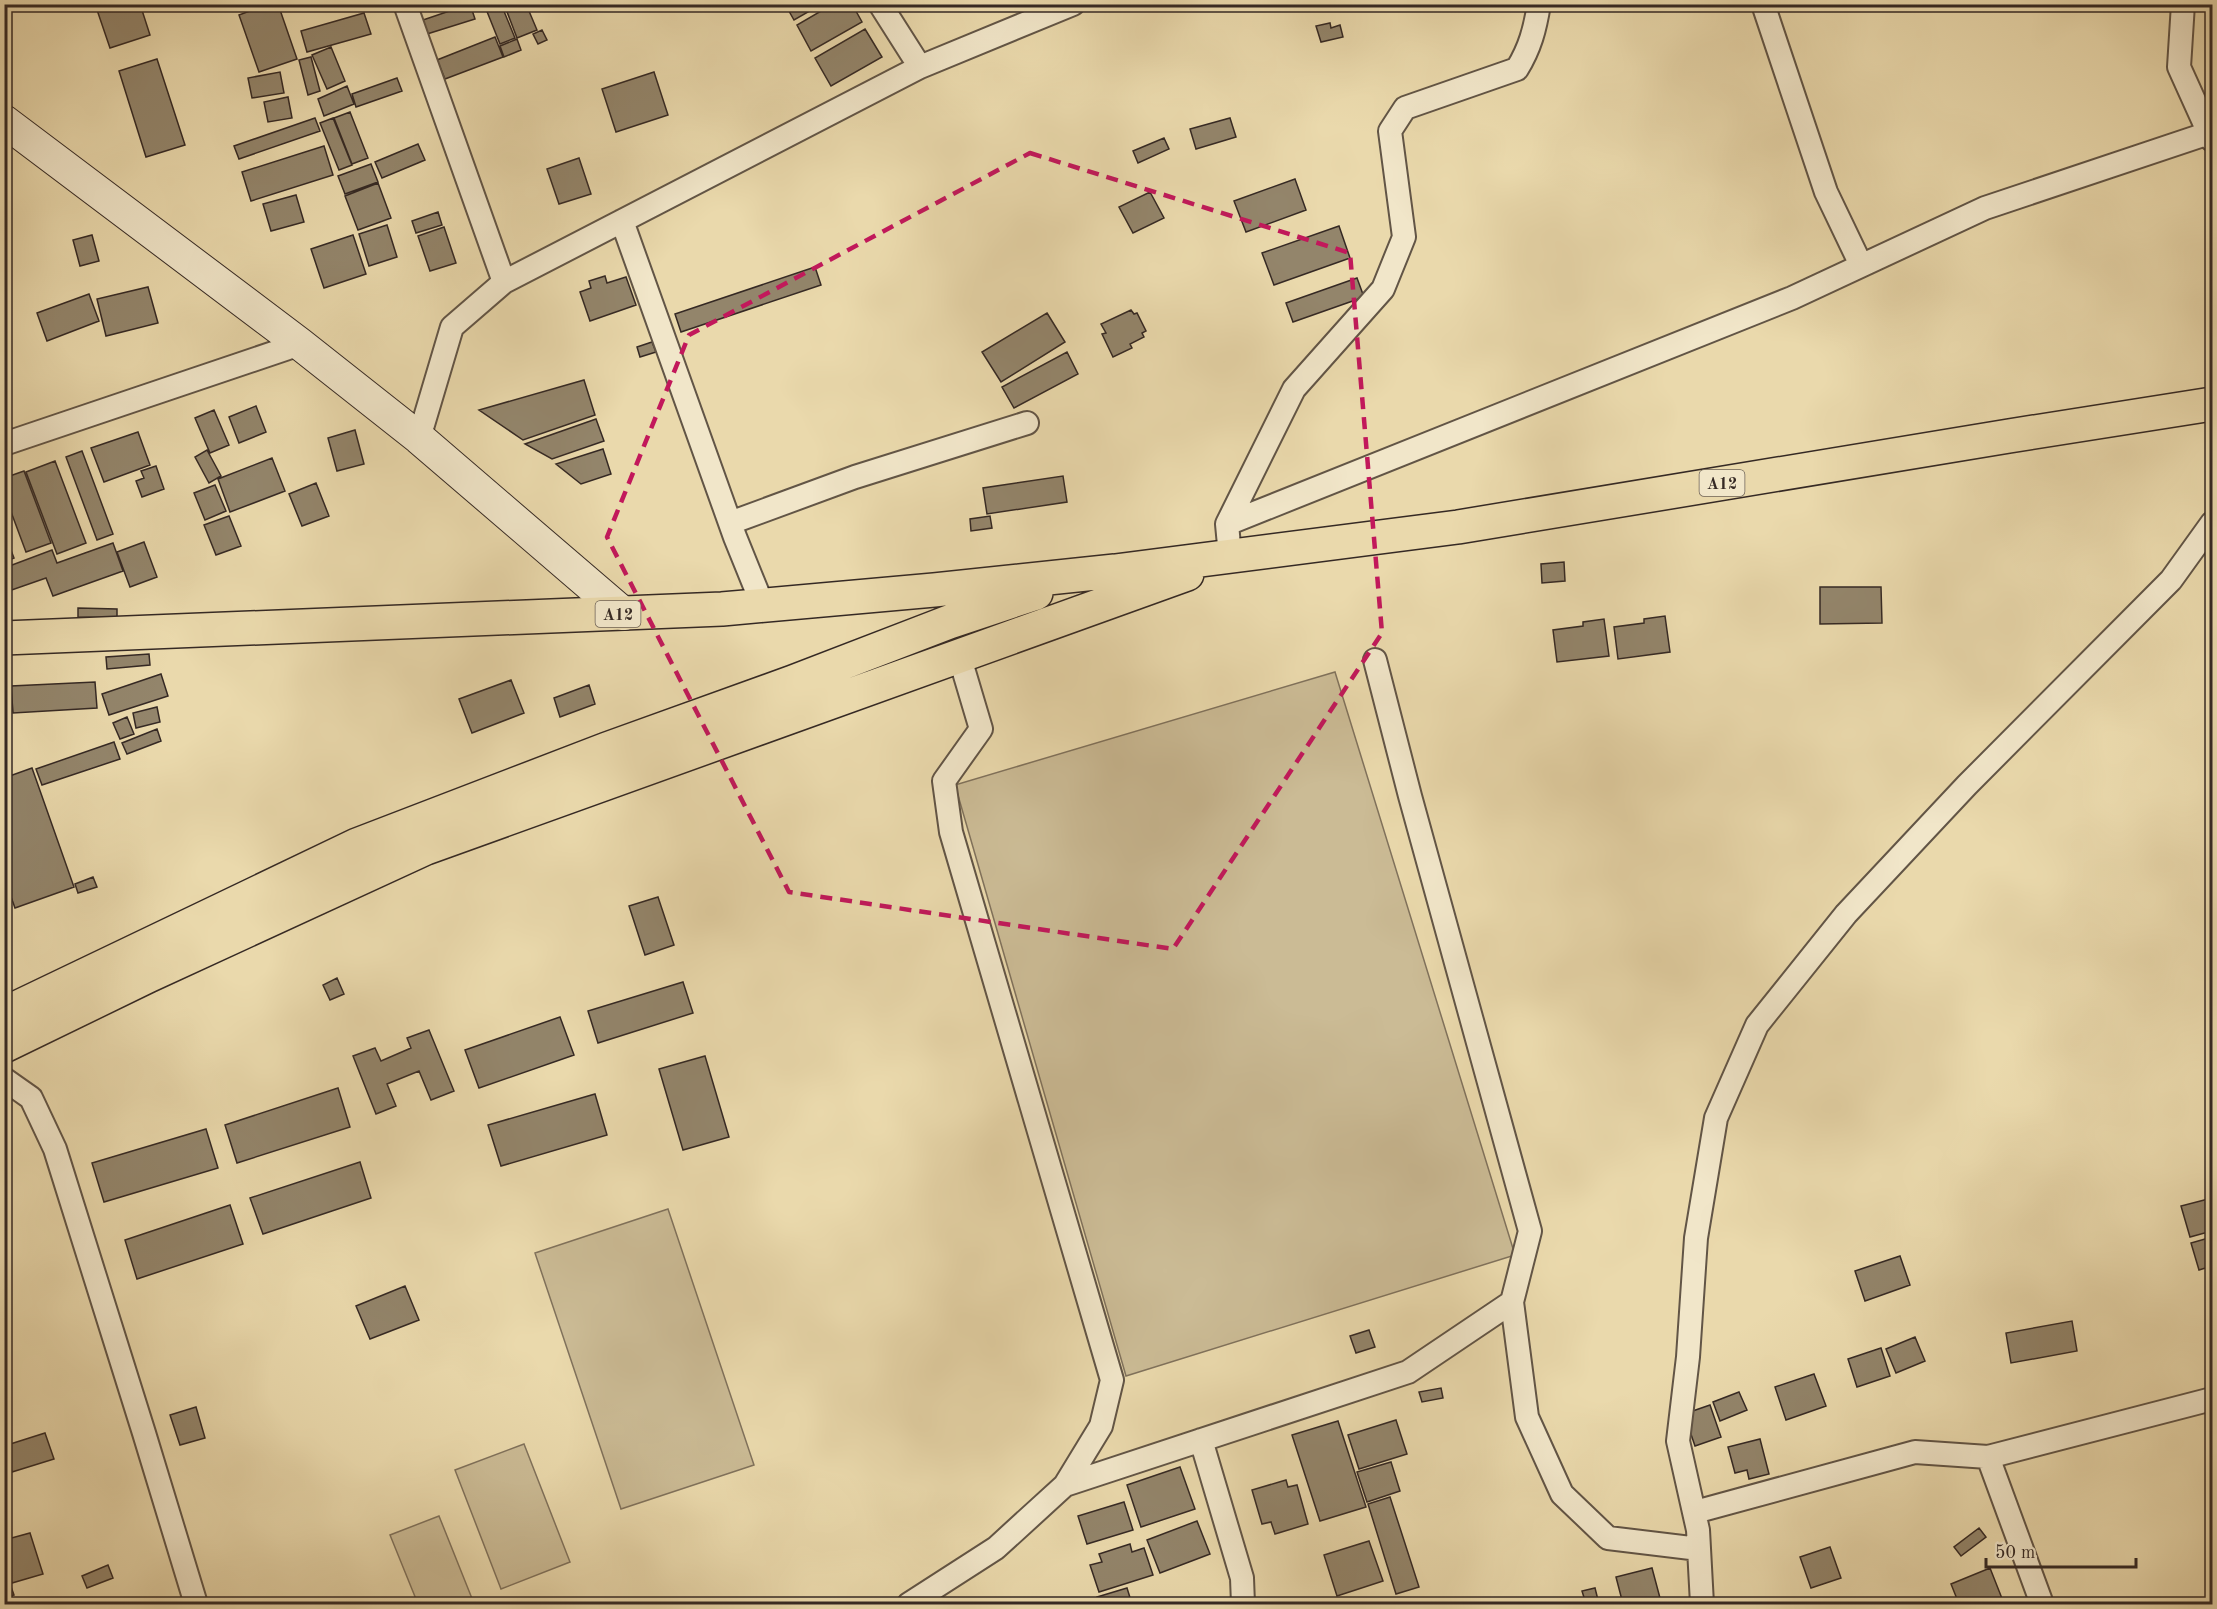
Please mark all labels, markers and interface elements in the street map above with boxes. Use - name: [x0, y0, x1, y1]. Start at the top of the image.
- road number: A12: [1700, 470, 1744, 496]
- road number: A12: [596, 601, 640, 627]
- scale bar: [1986, 1531, 2136, 1569]
- text: 50 m: [1995, 1544, 2035, 1562]

